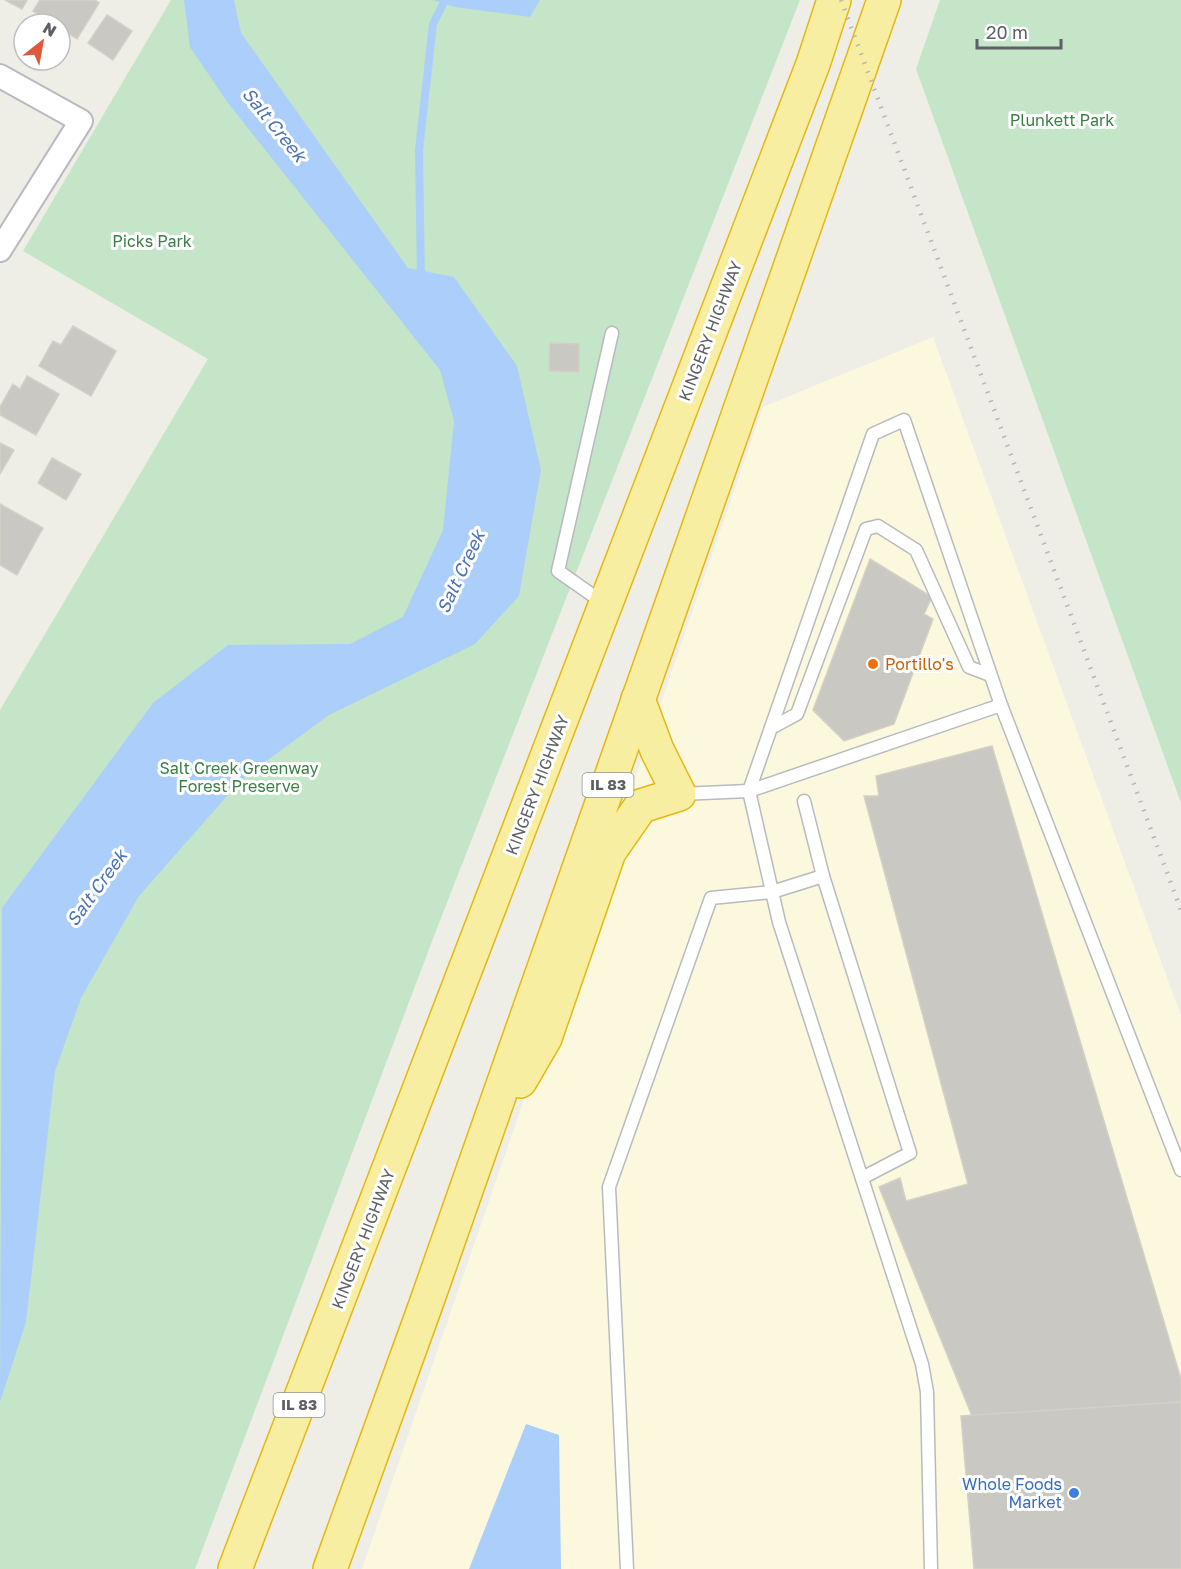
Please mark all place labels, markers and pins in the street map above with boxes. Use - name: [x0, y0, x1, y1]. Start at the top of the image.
- place label: Portillo's: [885, 654, 954, 674]
- marker: Portillo's: [866, 657, 880, 671]
- place label: Whole Foods Market: [962, 1474, 1062, 1512]
- marker: Whole Foods Market: [1067, 1486, 1081, 1500]

